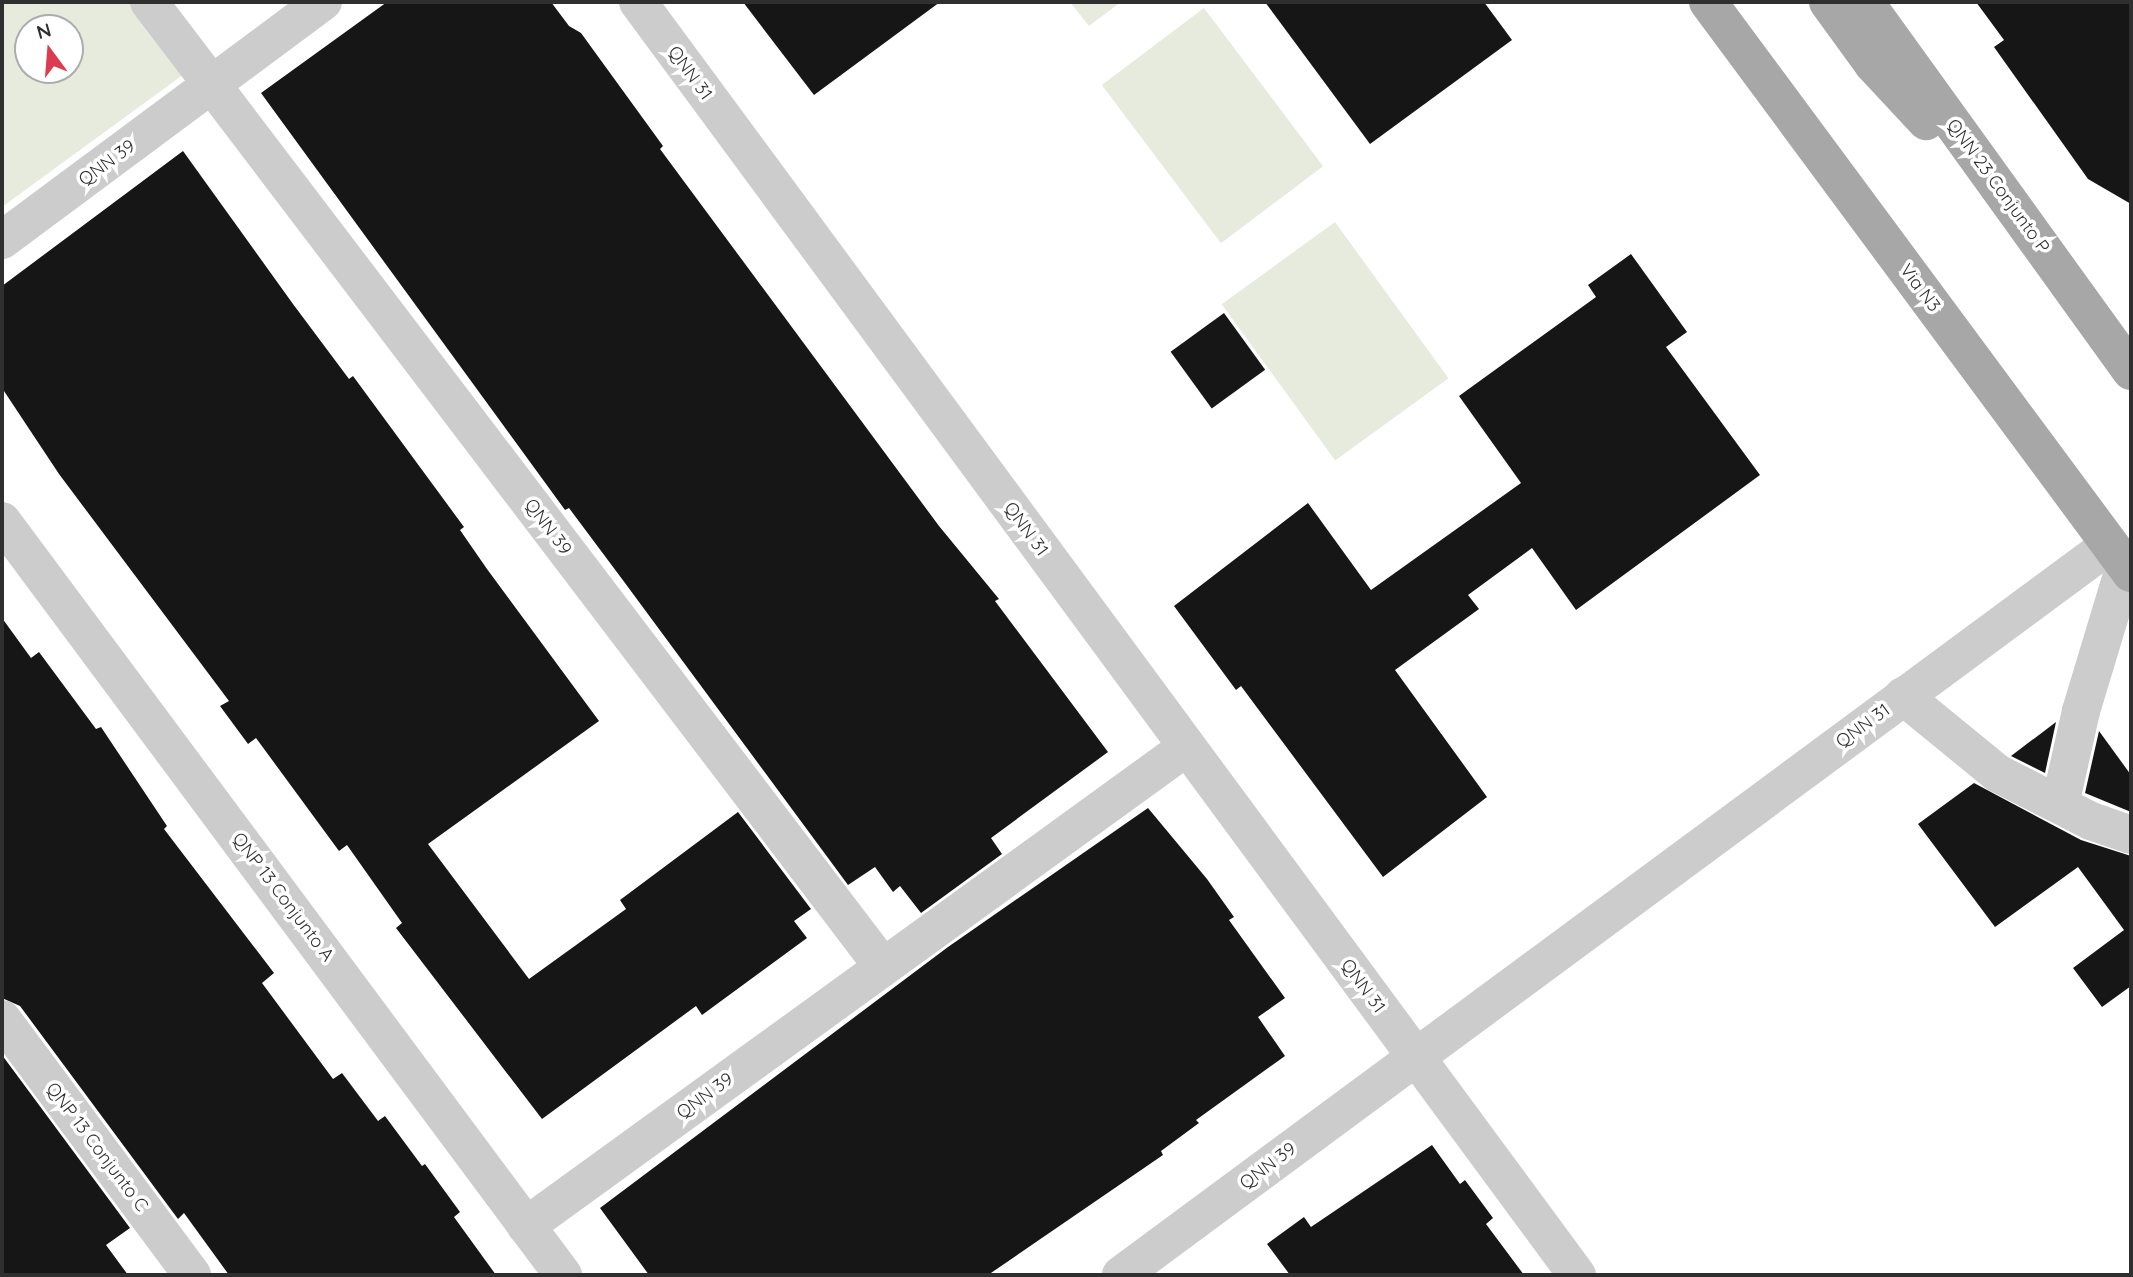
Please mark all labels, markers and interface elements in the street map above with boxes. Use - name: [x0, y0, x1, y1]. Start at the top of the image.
- north arrow: [14, 14, 84, 84]
- text: N: [34, 17, 54, 44]
- street label: QNN 31: [663, 42, 717, 104]
- street label: QNN 23 Conjunto P: [1942, 115, 2054, 257]
- street label: QNN 39: [75, 135, 139, 191]
- street label: Via N3: [1895, 260, 1945, 316]
- street label: QNN 39: [520, 495, 576, 559]
- street label: QNN 31: [999, 498, 1053, 560]
- street label: QNN 31: [1832, 699, 1894, 753]
- street label: QNP 13 Conjunto A: [228, 828, 338, 966]
- street label: QNN 31: [1336, 955, 1390, 1017]
- street label: QNN 39: [673, 1068, 737, 1124]
- street label: QNP 13 Conjunto C: [41, 1078, 153, 1216]
- street label: QNN 39: [1236, 1138, 1300, 1194]

